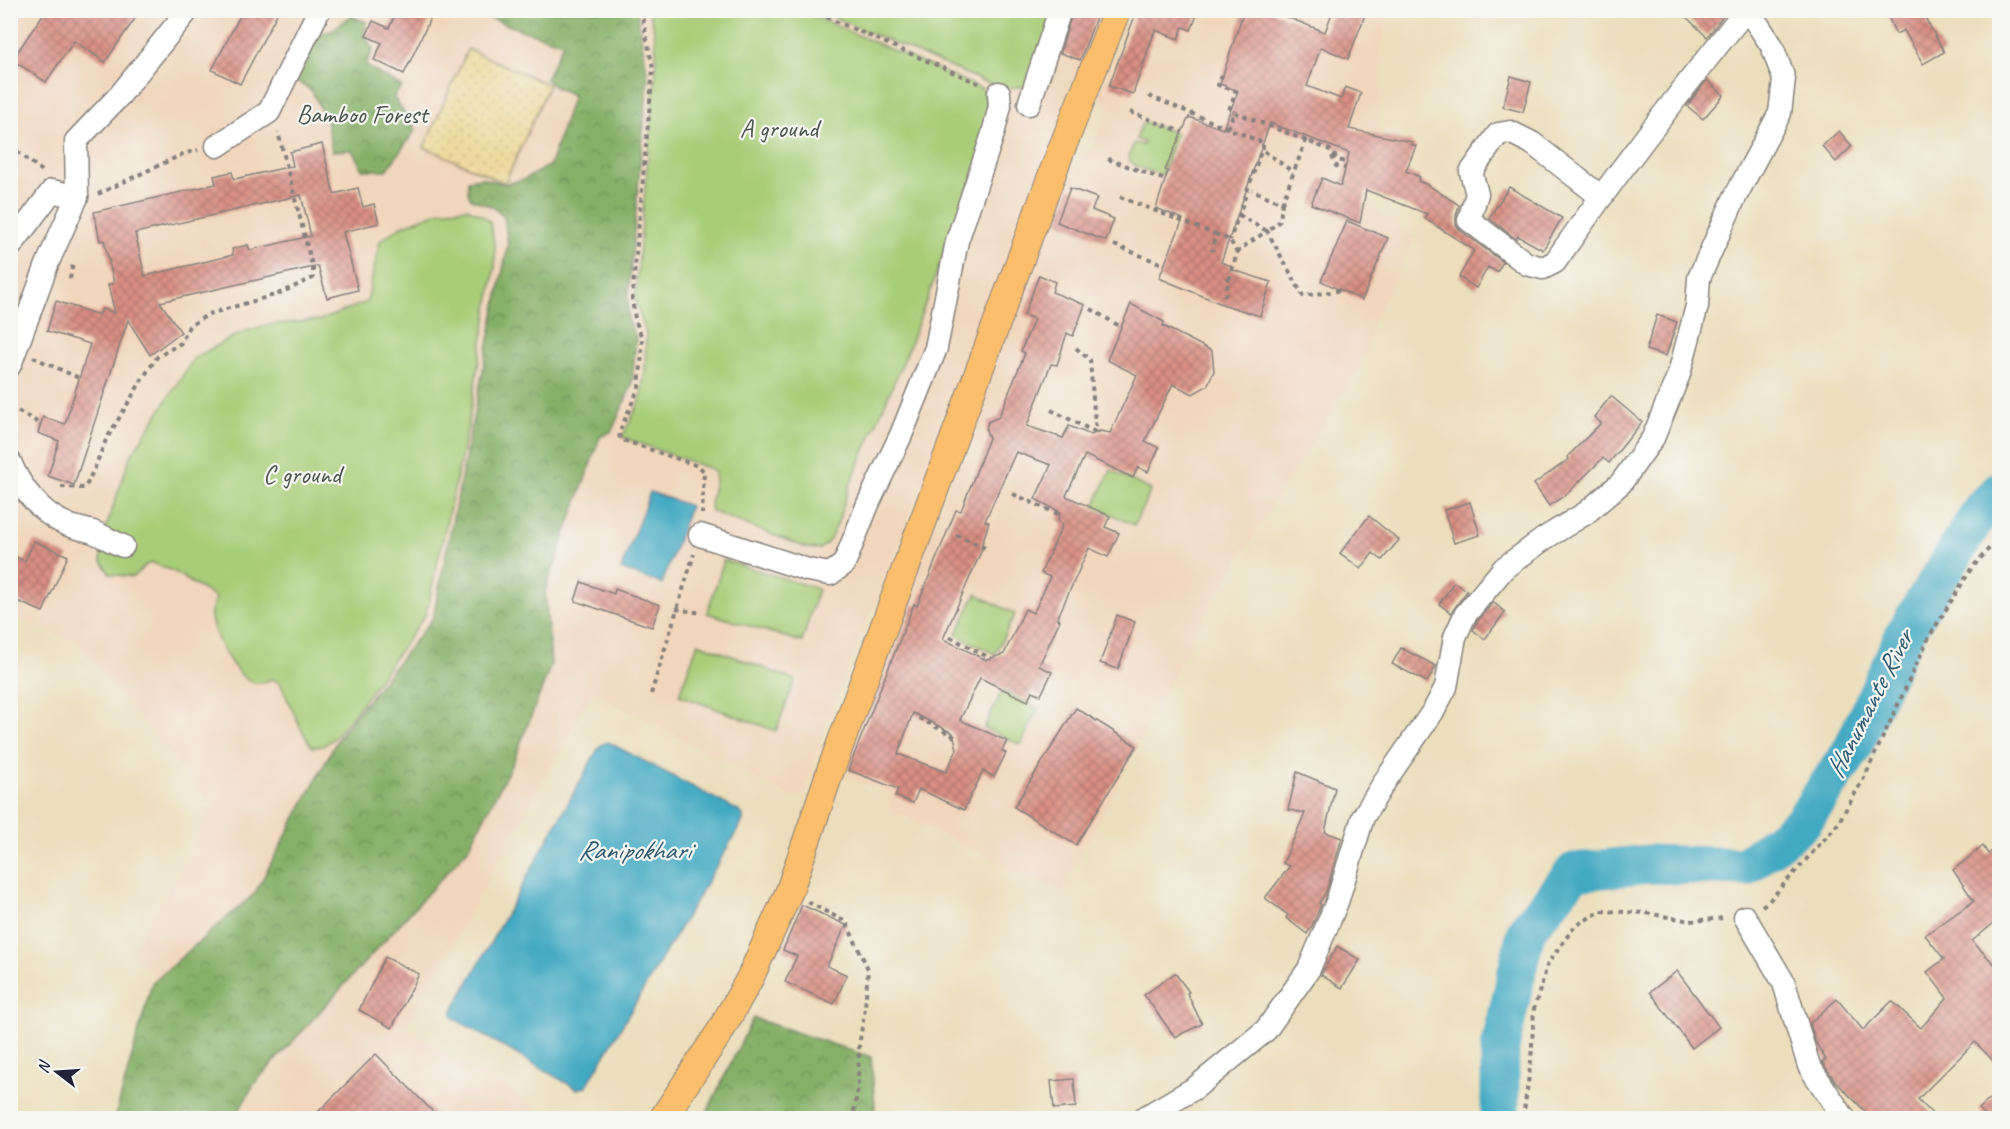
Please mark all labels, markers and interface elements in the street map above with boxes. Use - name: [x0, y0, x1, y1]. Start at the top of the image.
- park label: Bamboo Forest: [296, 98, 430, 131]
- park label: A ground: [740, 112, 822, 145]
- park label: C ground: [263, 458, 345, 491]
- water label: Hanumante River: [1818, 621, 1922, 783]
- water label: Ranipokhari: [578, 833, 696, 867]
- north arrow: [27, 1042, 87, 1102]
- text: N: [33, 1057, 56, 1076]

